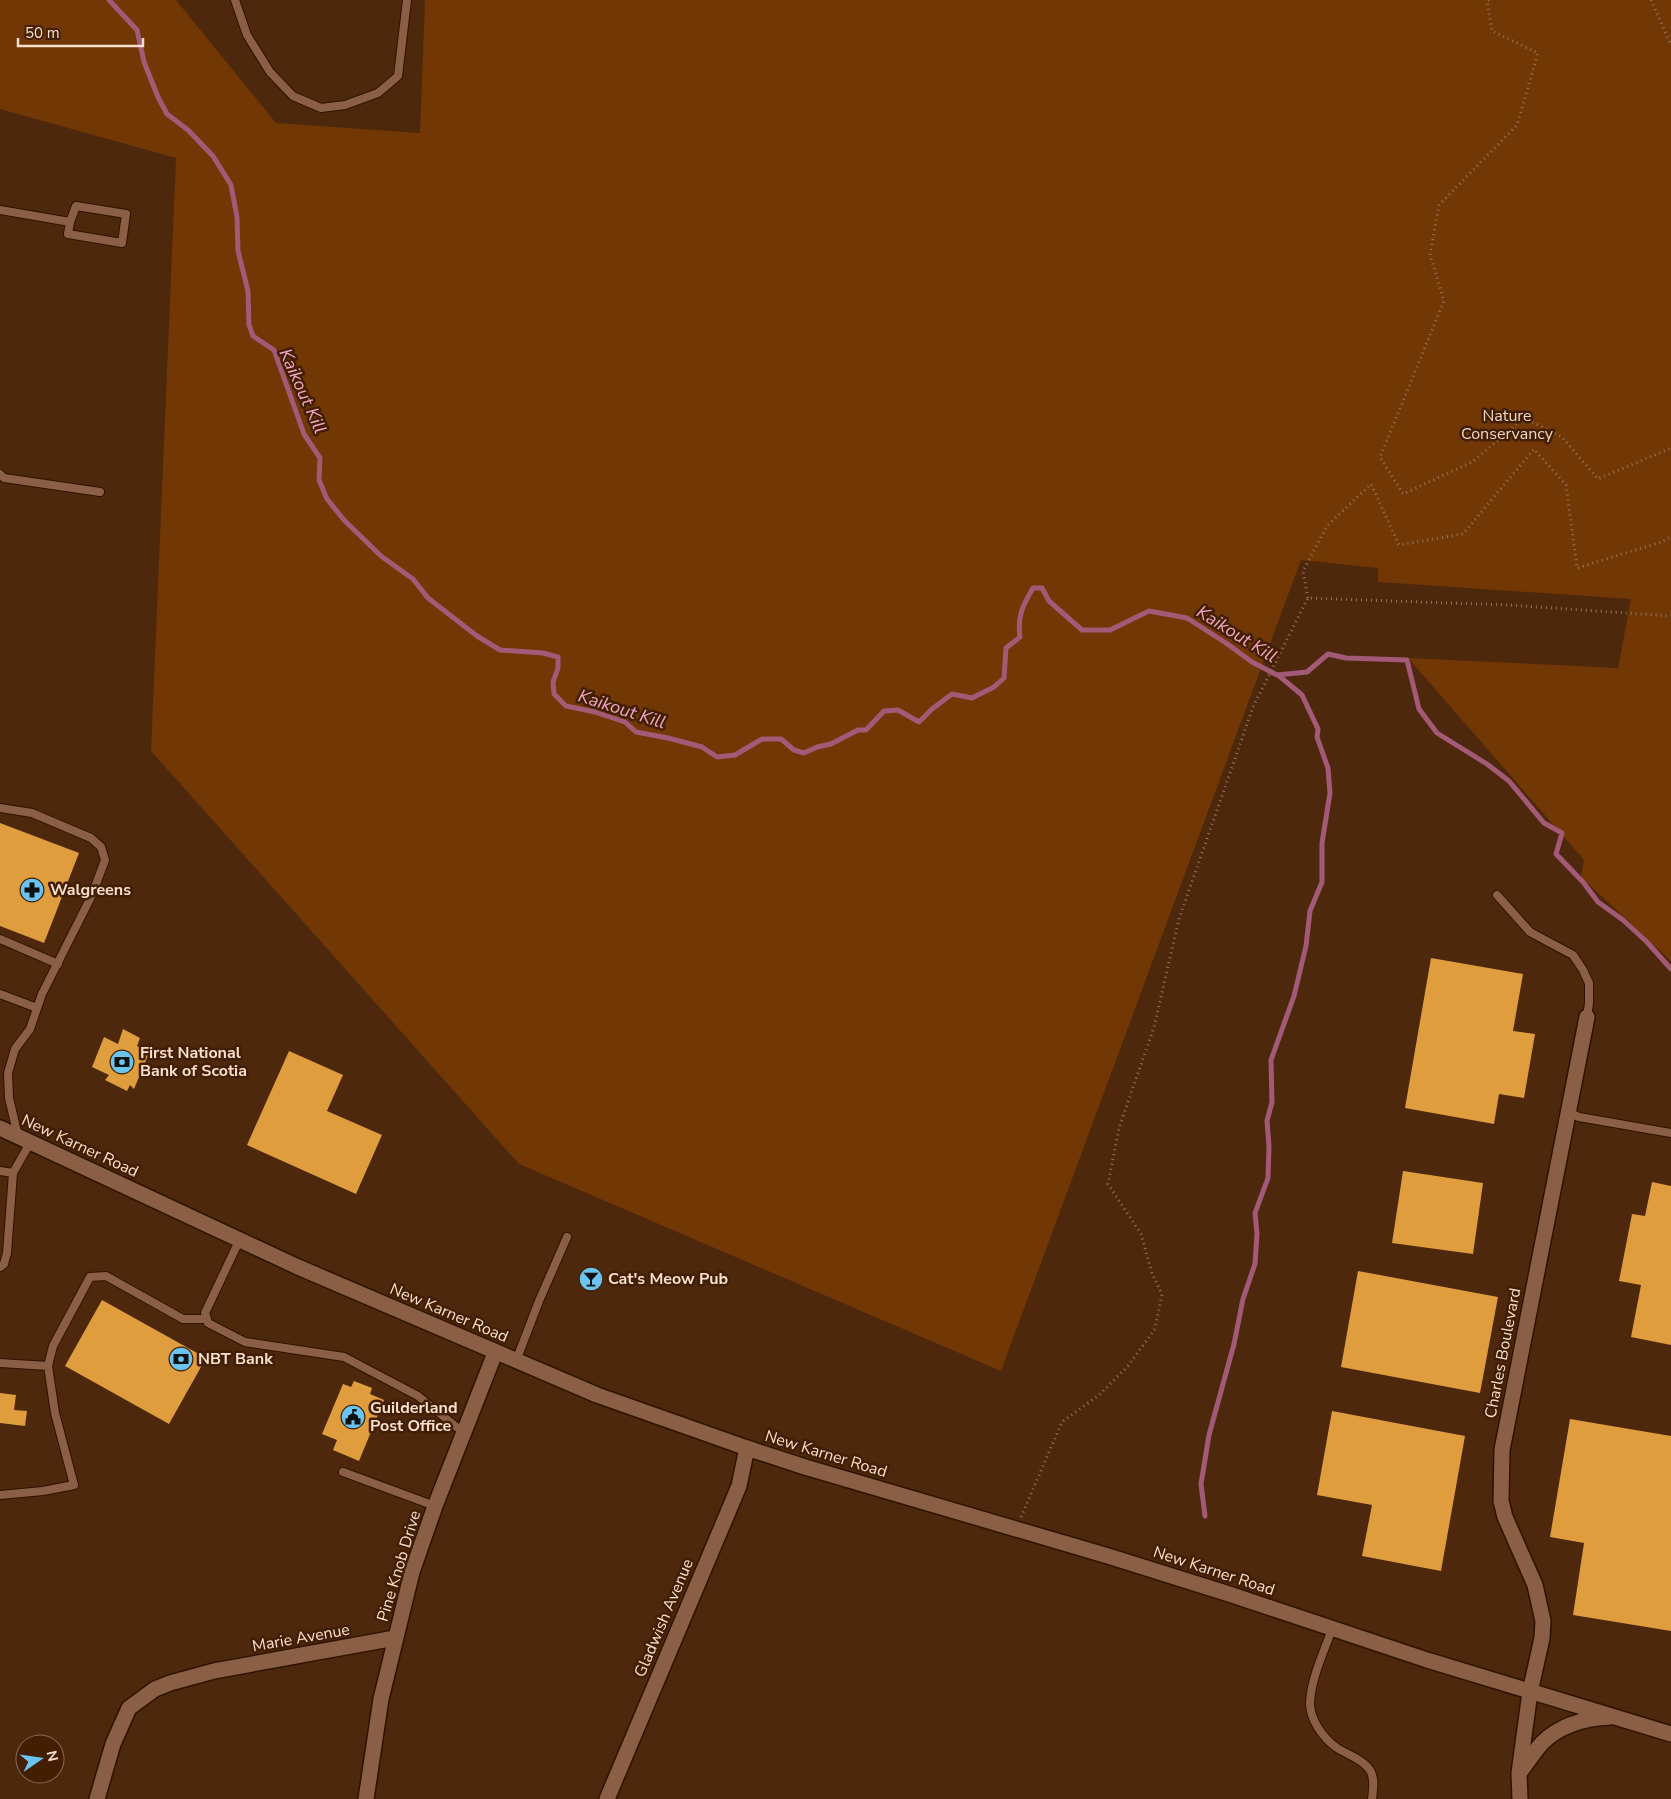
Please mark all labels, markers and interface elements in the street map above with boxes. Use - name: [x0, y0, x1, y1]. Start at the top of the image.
- scale bar: [18, 15, 142, 47]
- text: 50 m: [25, 23, 60, 43]
- water label: Kaikout Kill: [274, 345, 332, 437]
- park label: Nature Conservancy: [1461, 405, 1554, 445]
- water label: Kaikout Kill: [1192, 600, 1282, 668]
- water label: Kaikout Kill: [575, 684, 669, 734]
- pharmacy icon: Walgreens: [19, 877, 45, 903]
- place label: Walgreens: [50, 879, 131, 901]
- place label: First National Bank of Scotia: [140, 1042, 247, 1082]
- bank icon: First National Bank of Scotia: [109, 1049, 135, 1075]
- street label: New Karner Road: [18, 1109, 142, 1183]
- bar icon: Cat's Meow Pub: [578, 1266, 604, 1292]
- place label: Cat's Meow Pub: [608, 1268, 728, 1290]
- street label: New Karner Road: [386, 1278, 512, 1348]
- street label: Charles Boulevard: [1480, 1286, 1526, 1420]
- bank icon: NBT Bank: [168, 1346, 194, 1372]
- place label: NBT Bank: [198, 1348, 273, 1370]
- place label: Guilderland Post Office: [370, 1397, 458, 1437]
- public building icon: Guilderland Post Office: [340, 1404, 366, 1430]
- street label: New Karner Road: [762, 1425, 890, 1483]
- street label: Pine Knob Drive: [372, 1508, 426, 1624]
- street label: New Karner Road: [1150, 1541, 1278, 1601]
- street label: Gladwish Avenue: [629, 1555, 699, 1681]
- street label: Marie Avenue: [250, 1619, 352, 1657]
- north arrow: [15, 1734, 65, 1784]
- text: N: [42, 1749, 63, 1763]

